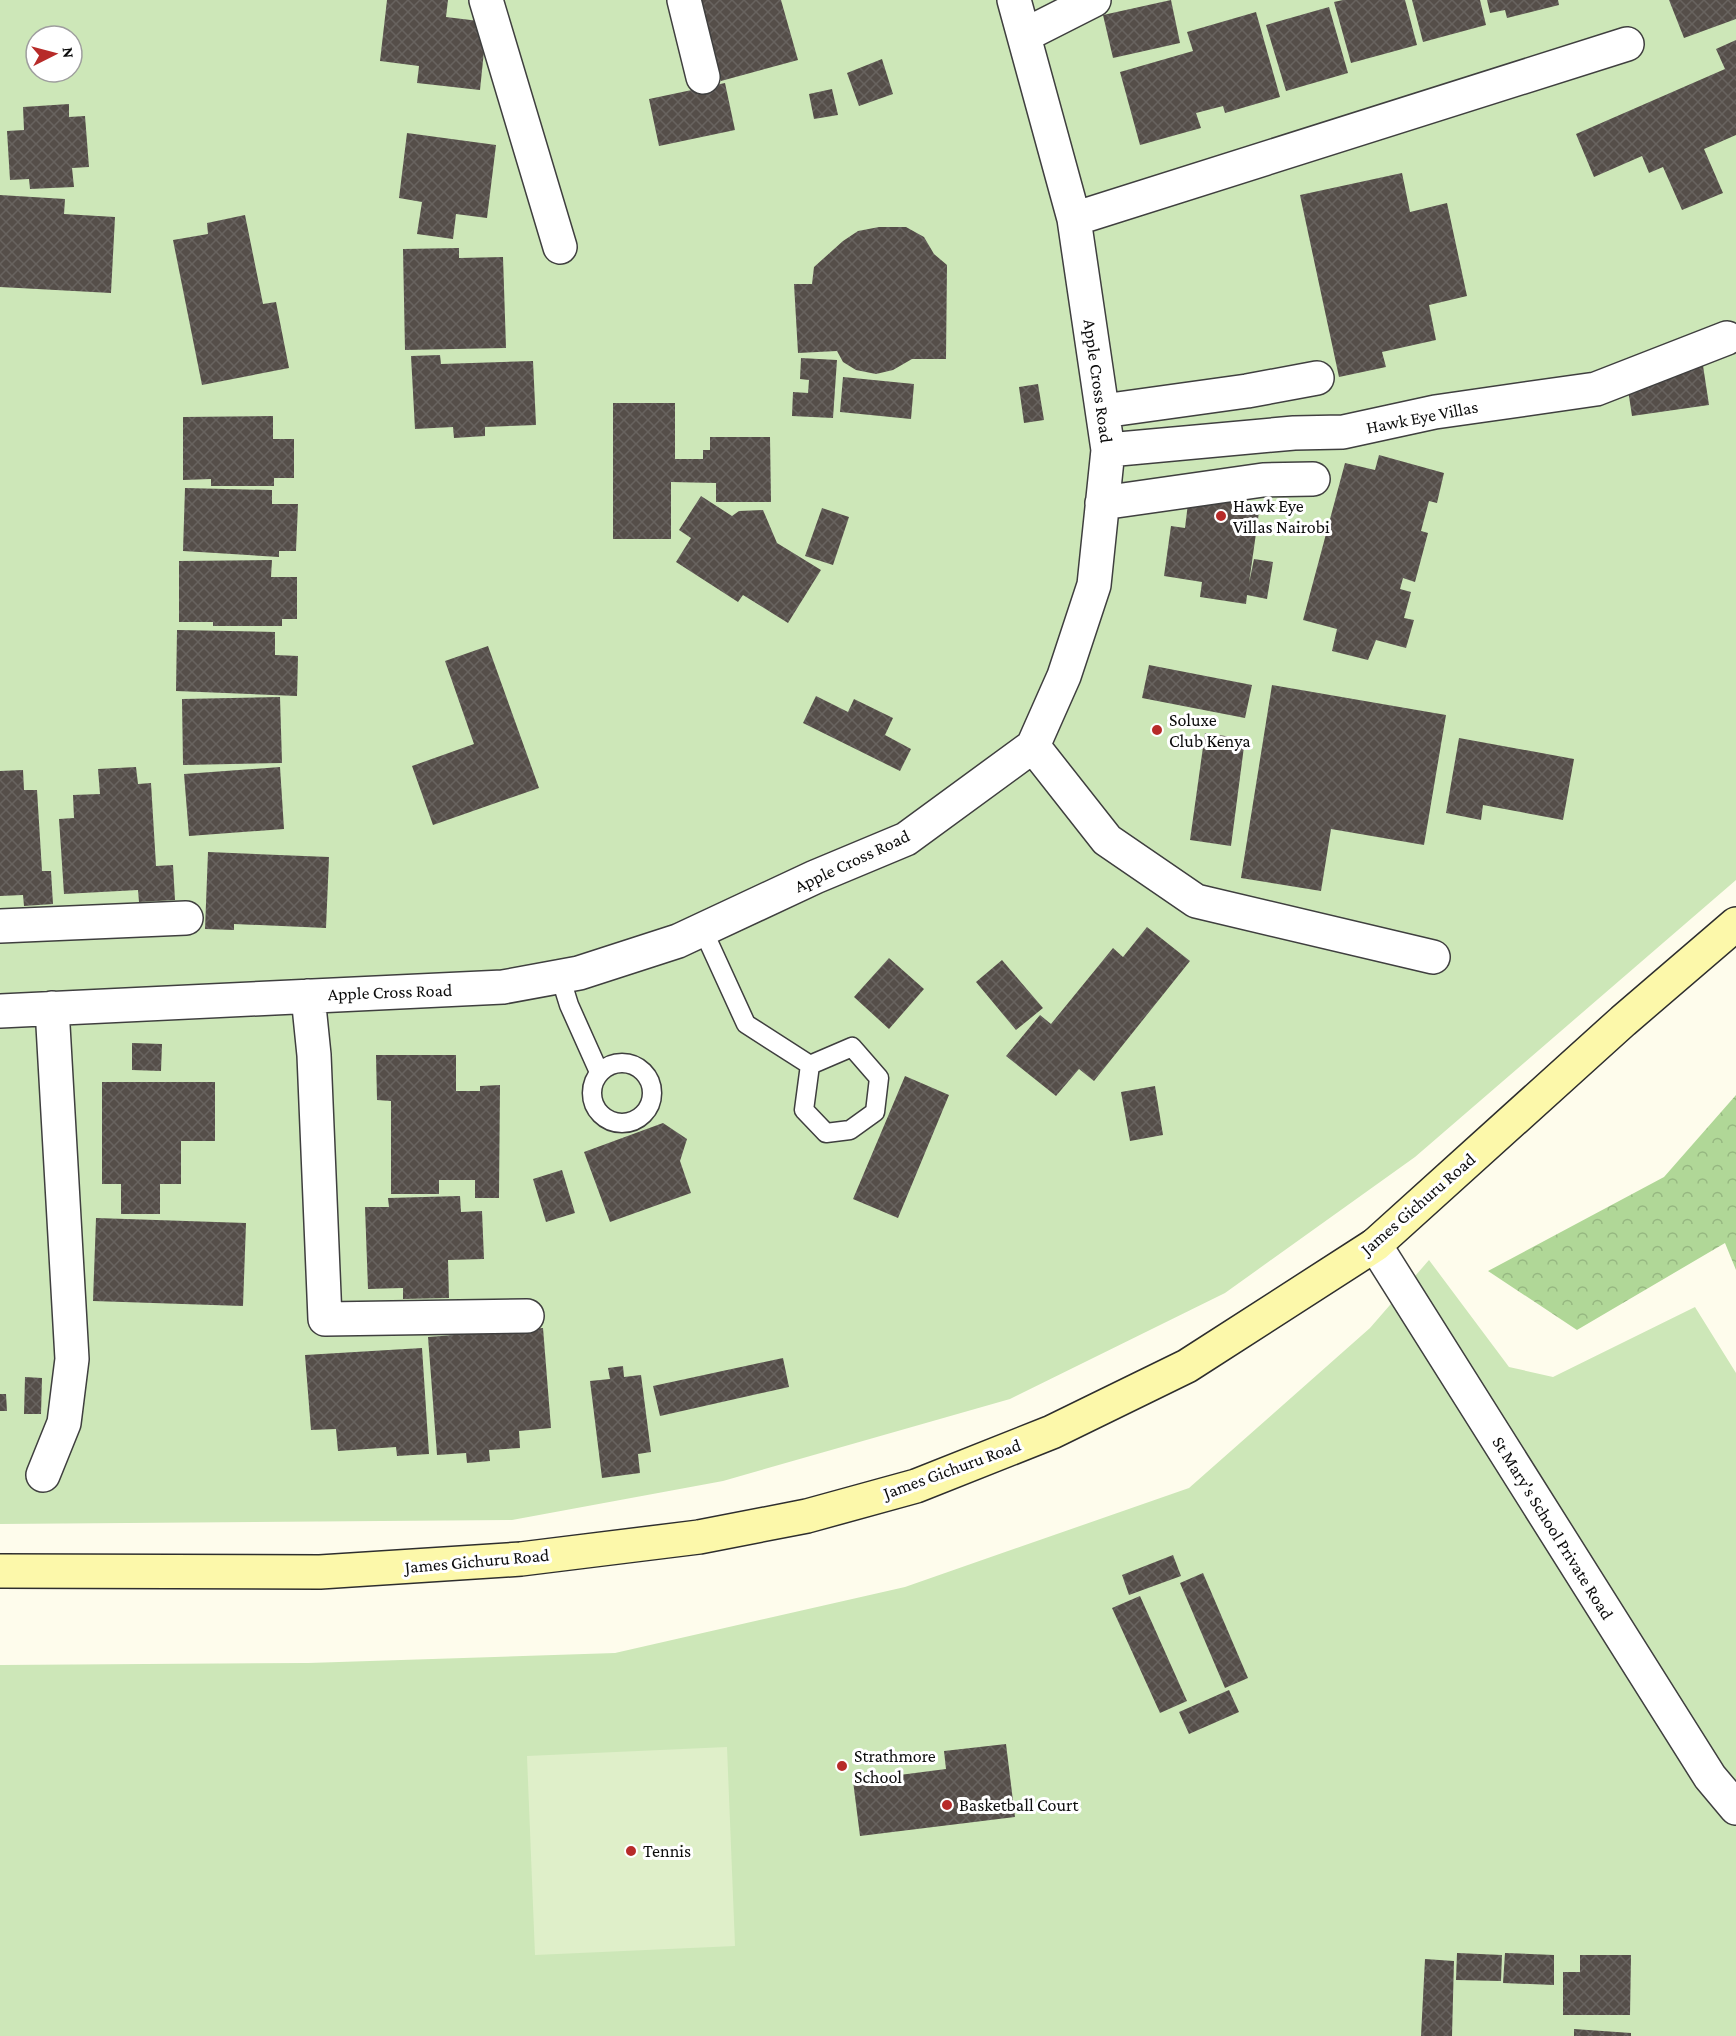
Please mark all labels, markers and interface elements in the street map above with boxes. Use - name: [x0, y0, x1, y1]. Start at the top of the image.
- north arrow: [24, 24, 84, 84]
- text: N: [59, 46, 77, 59]
- street label: Apple Cross Road: [1079, 318, 1117, 445]
- street label: Hawk Eye Villas: [1364, 396, 1480, 438]
- place label: Hawk Eye Villas Nairobi: [1233, 496, 1330, 537]
- marker: Hawk Eye Villas Nairobi: [1214, 509, 1228, 523]
- place label: Soluxe Club Kenya: [1169, 710, 1251, 751]
- marker: Soluxe Club Kenya: [1150, 723, 1164, 737]
- street label: Apple Cross Road: [791, 825, 913, 896]
- street label: Apple Cross Road: [327, 980, 453, 1004]
- street label: James Gichuru Road: [1355, 1149, 1480, 1260]
- street label: St Mary's School Private Road: [1488, 1433, 1618, 1624]
- street label: James Gichuru Road: [879, 1435, 1024, 1504]
- street label: James Gichuru Road: [402, 1545, 551, 1577]
- place label: Strathmore School: [854, 1746, 936, 1787]
- marker: Strathmore School: [835, 1759, 849, 1773]
- place label: Basketball Court: [959, 1795, 1079, 1815]
- marker: Basketball Court: [940, 1798, 954, 1812]
- place label: Tennis: [643, 1841, 691, 1861]
- marker: Tennis: [624, 1844, 638, 1858]

